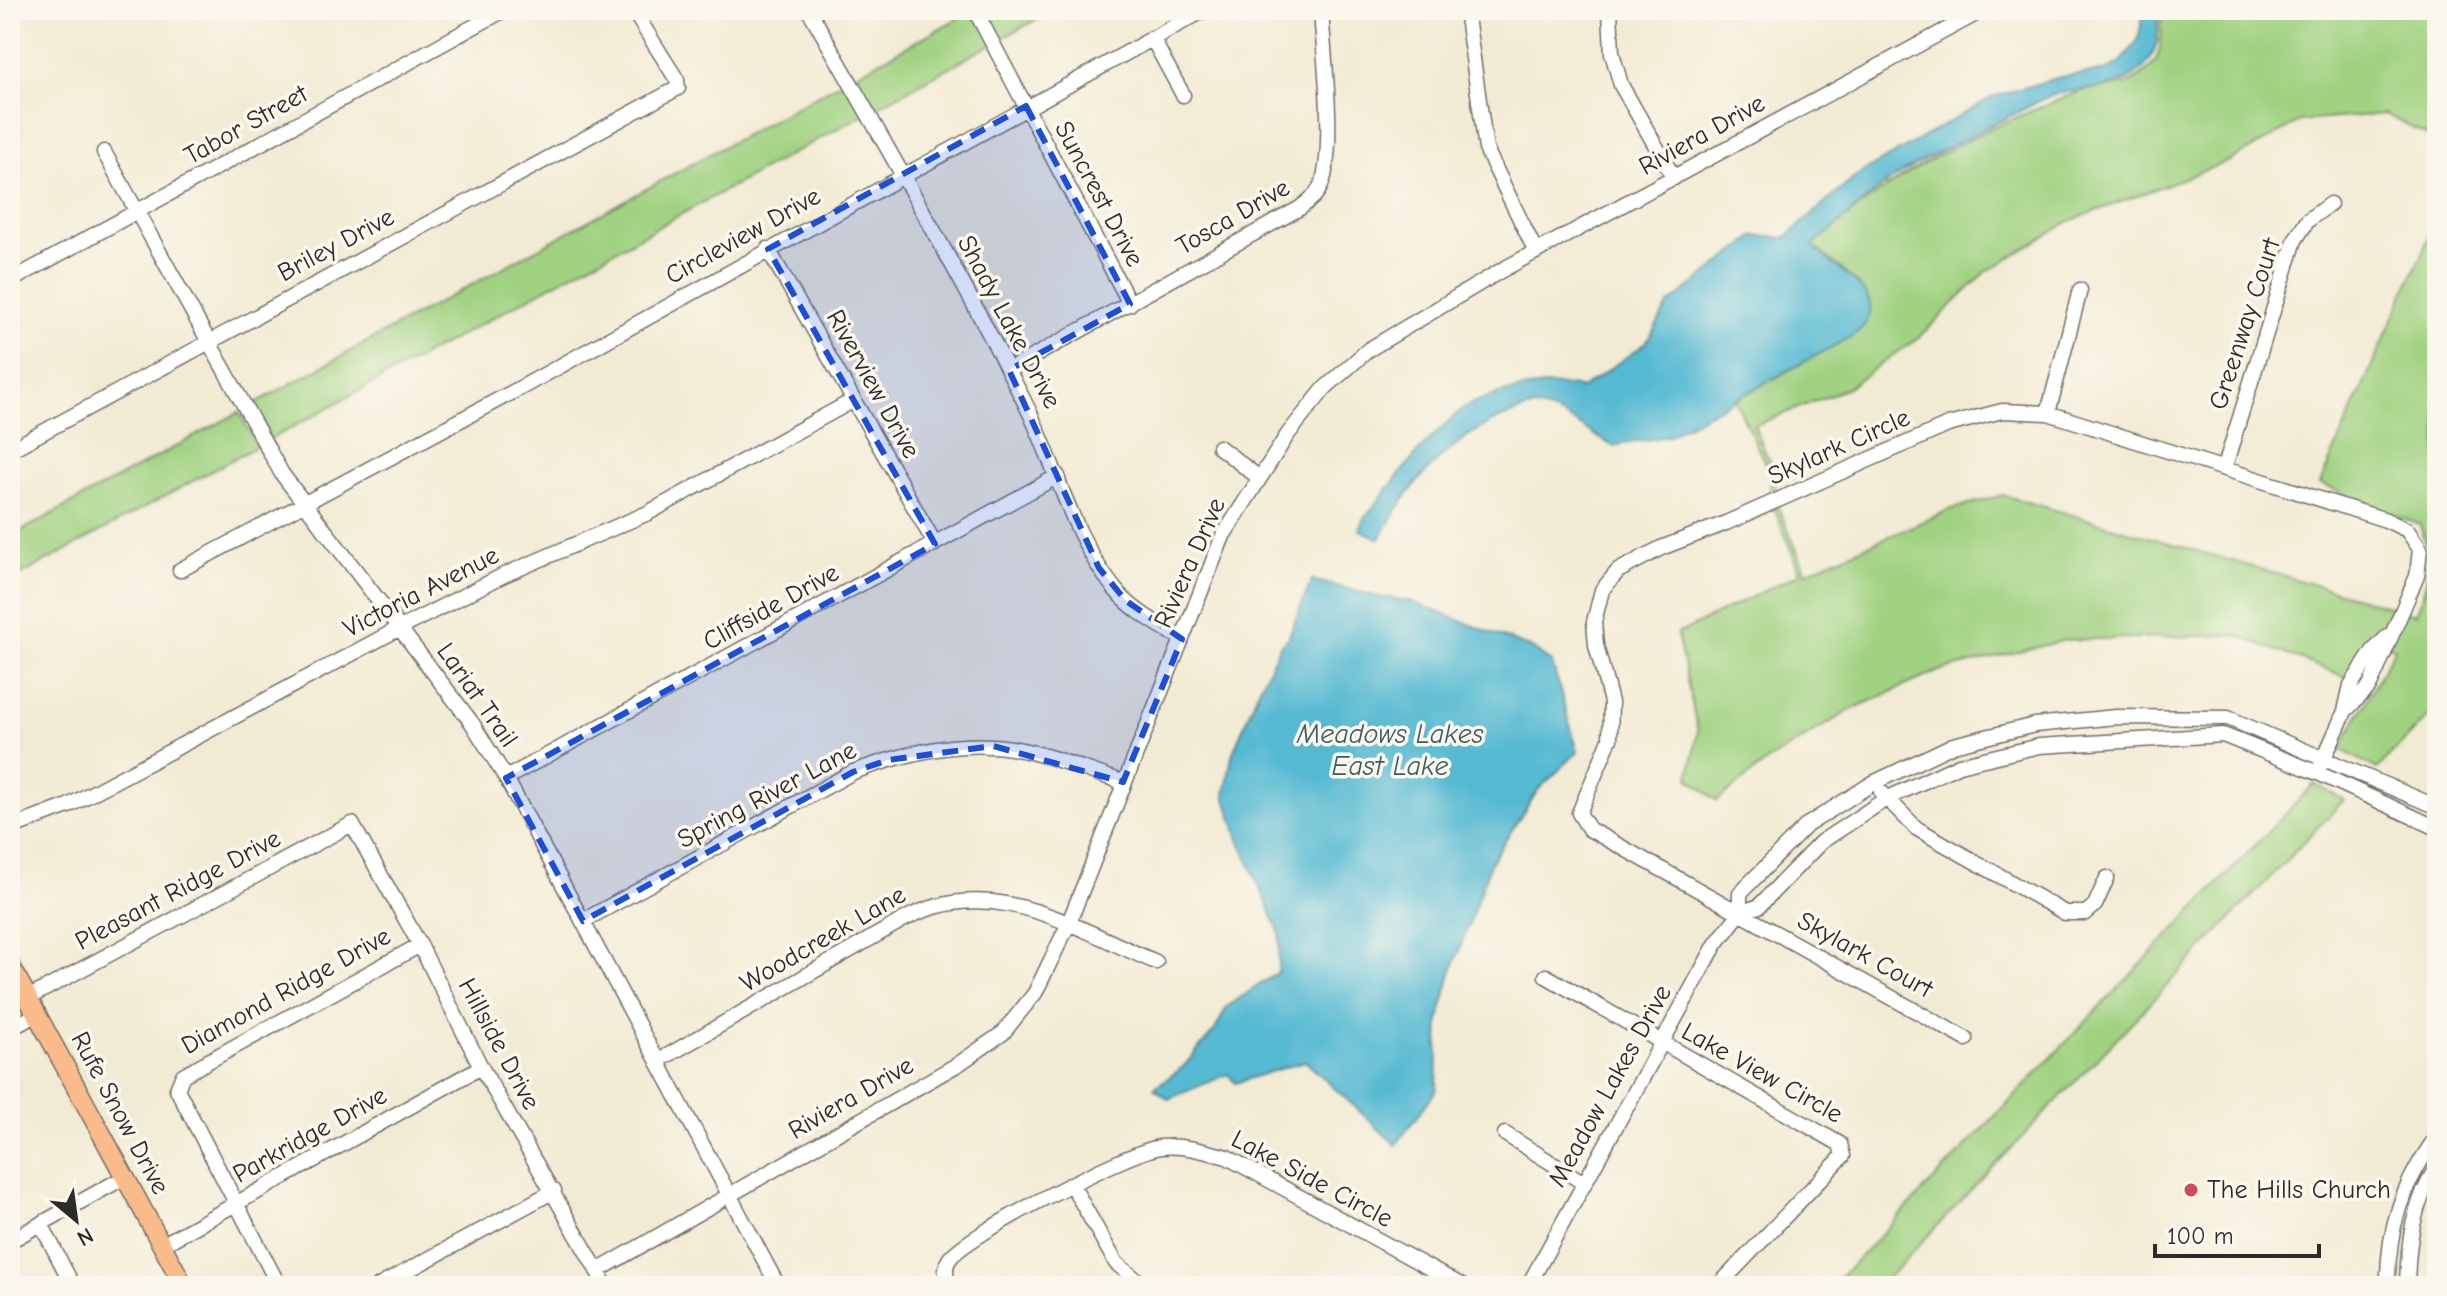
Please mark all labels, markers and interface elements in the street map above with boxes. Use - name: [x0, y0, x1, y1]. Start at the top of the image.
- street label: Tabor Street: [179, 78, 314, 171]
- street label: Riviera Drive: [1634, 88, 1770, 182]
- street label: Suncrest Drive: [1048, 116, 1150, 272]
- street label: Tosca Drive: [1171, 172, 1295, 262]
- street label: Circleview Drive: [660, 181, 826, 291]
- street label: Briley Drive: [273, 202, 399, 288]
- street label: Shady Lake Drive: [951, 230, 1067, 414]
- street label: Greenway Court: [2203, 233, 2287, 413]
- street label: Riverview Drive: [820, 305, 926, 463]
- street label: Skylark Circle: [1764, 402, 1914, 492]
- street label: Riviera Drive: [1148, 493, 1232, 633]
- street label: Victoria Avenue: [338, 540, 504, 644]
- street label: Cliffside Drive: [698, 557, 844, 657]
- street label: Lariat Trail: [430, 637, 524, 753]
- water label: Meadows Lakes East Lake: [1296, 718, 1484, 782]
- street label: Spring River Lane: [672, 735, 862, 855]
- street label: Pleasant Ridge Drive: [70, 823, 286, 957]
- street label: Woodcreek Lane: [735, 880, 911, 998]
- street label: Skylark Court: [1792, 906, 1939, 1005]
- street label: Diamond Ridge Drive: [176, 921, 396, 1061]
- street label: Hillside Drive: [452, 973, 546, 1115]
- street label: Meadow Lakes Drive: [1542, 980, 1678, 1192]
- street label: Lake View Circle: [1676, 1016, 1848, 1130]
- street label: Rufe Snow Drive: [65, 1027, 175, 1199]
- street label: Riviera Drive: [783, 1050, 919, 1146]
- street label: Parkridge Drive: [228, 1080, 392, 1190]
- street label: Lake Side Circle: [1226, 1124, 1398, 1234]
- place label: The Hills Church: [2207, 1175, 2391, 1205]
- north arrow: [36, 1180, 116, 1260]
- marker: The Hills Church: [2182, 1181, 2200, 1199]
- scale bar: [2155, 1208, 2319, 1258]
- text: N: [73, 1222, 98, 1251]
- text: 100 m: [2167, 1222, 2234, 1250]

